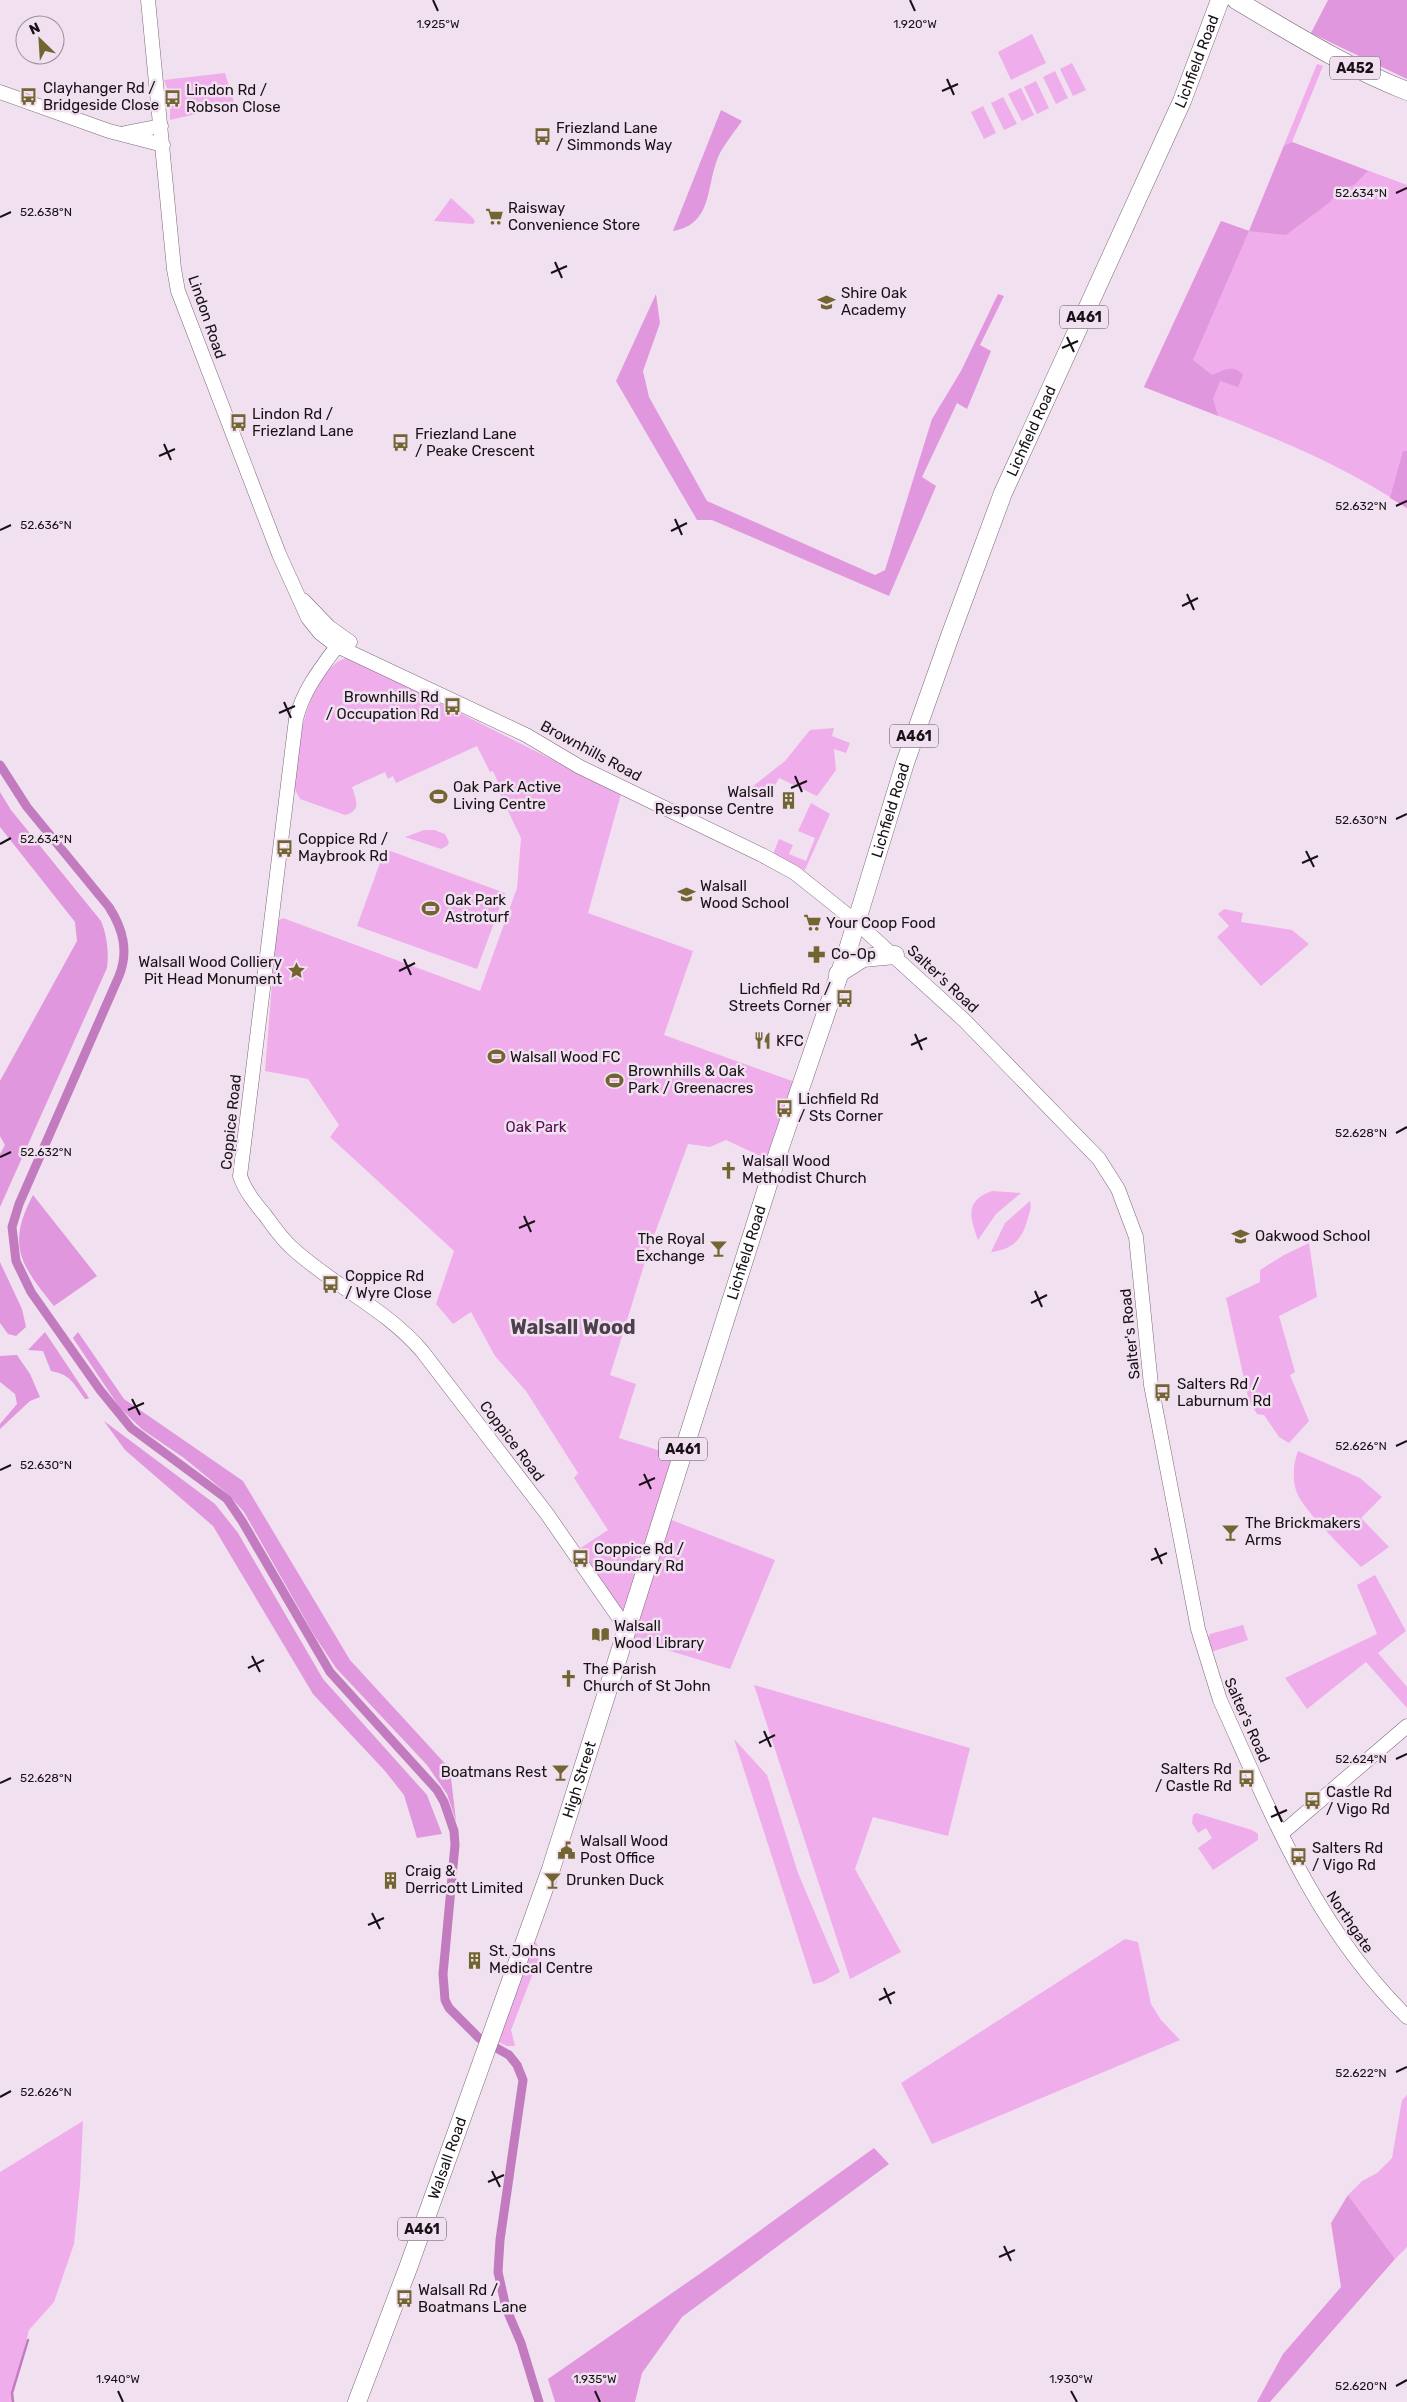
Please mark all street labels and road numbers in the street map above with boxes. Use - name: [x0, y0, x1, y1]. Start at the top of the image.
- street label: Lichfield Road: [1171, 12, 1223, 111]
- road number: A452: [1330, 56, 1380, 80]
- street label: Lindon Road: [184, 273, 230, 361]
- road number: A461: [1060, 306, 1108, 328]
- street label: Lichfield Road: [1003, 383, 1060, 479]
- street label: Brownhills Road: [537, 717, 645, 785]
- road number: A461: [890, 724, 938, 748]
- street label: Lichfield Road: [868, 761, 913, 860]
- street label: Salter's Road: [904, 941, 982, 1017]
- street label: Coppice Road: [217, 1073, 245, 1171]
- street label: Lichfield Road: [723, 1203, 770, 1302]
- street label: Salter's Road: [1116, 1288, 1144, 1380]
- street label: Coppice Road: [476, 1397, 548, 1485]
- road number: A461: [659, 1438, 707, 1460]
- street label: Salter's Road: [1220, 1675, 1274, 1765]
- street label: High Street: [559, 1739, 600, 1820]
- street label: Northgate: [1323, 1887, 1377, 1957]
- street label: Walsall Road: [424, 2115, 470, 2202]
- road number: A461: [398, 2218, 446, 2240]

